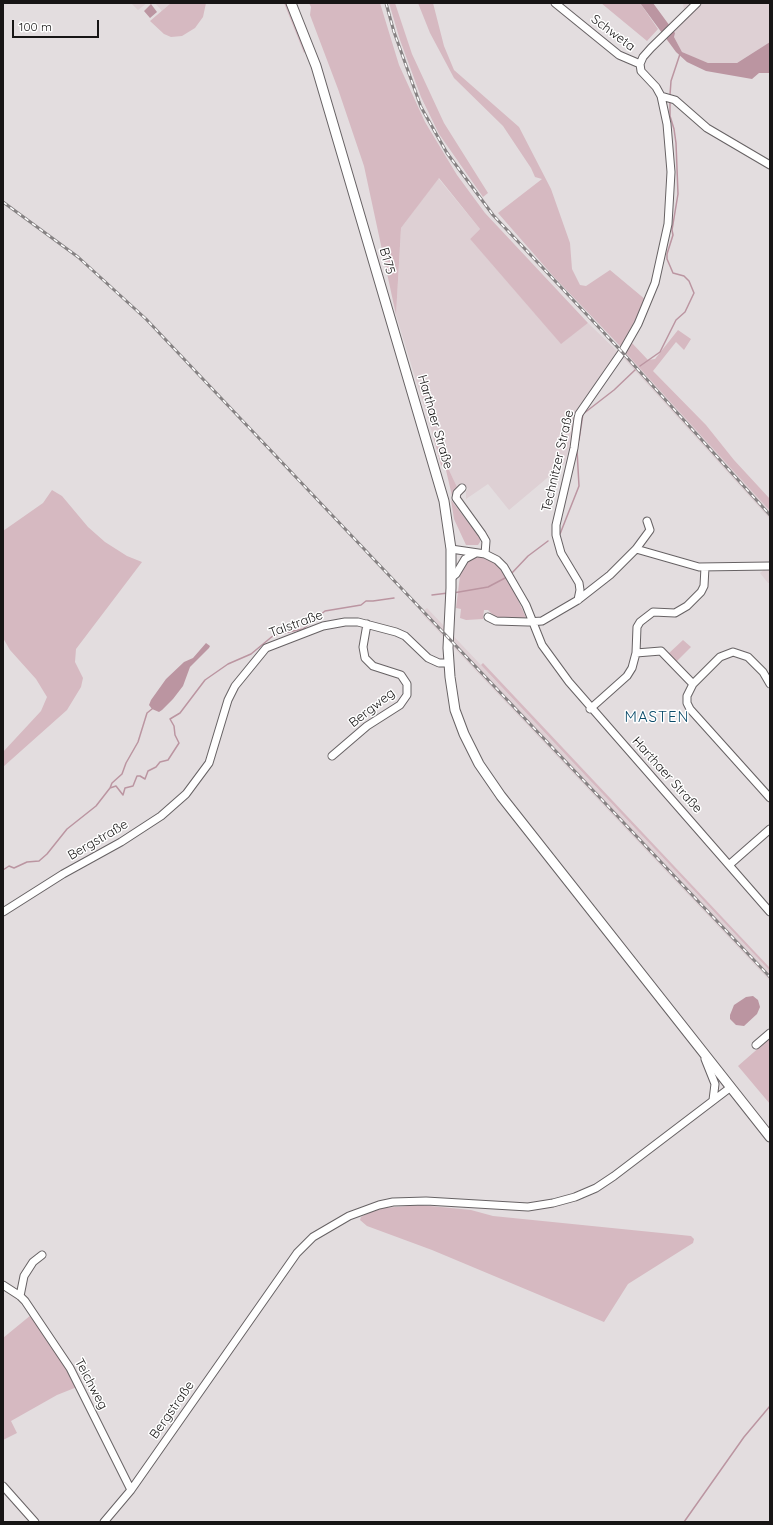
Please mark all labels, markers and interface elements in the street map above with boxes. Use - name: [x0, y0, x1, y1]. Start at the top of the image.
- street label: Schweta: [588, 11, 638, 55]
- scale bar: [14, 12, 101, 38]
- text: 100 m: [19, 19, 52, 34]
- street label: B175: [376, 246, 398, 276]
- street label: Harthaer Straße: [414, 373, 456, 471]
- street label: Technitzer Straße: [539, 409, 577, 513]
- street label: Talstraße: [267, 607, 325, 641]
- street label: Bergweg: [346, 685, 398, 731]
- district label: MASTEN: [624, 708, 690, 726]
- street label: Harthaer Straße: [629, 734, 705, 816]
- street label: Bergstraße: [65, 816, 131, 864]
- street label: Teichweg: [71, 1356, 111, 1412]
- street label: Bergstraße: [146, 1378, 198, 1442]

